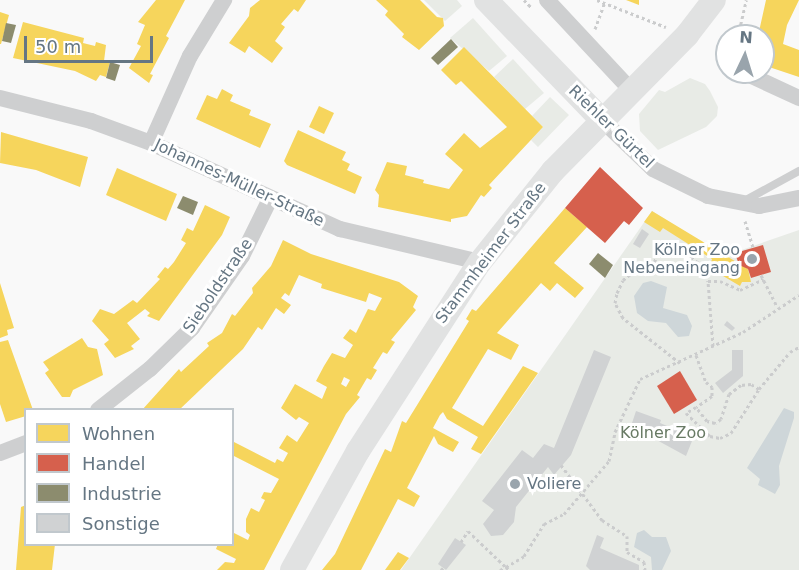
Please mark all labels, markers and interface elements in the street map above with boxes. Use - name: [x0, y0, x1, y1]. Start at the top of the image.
- scale bar: [27, 24, 156, 62]
- north arrow: [715, 24, 775, 84]
- text: N: [739, 28, 753, 47]
- text: 50 m: [35, 36, 81, 57]
- street label: Riehler Gürtel: [564, 81, 658, 173]
- street label: Johannes-Müller-Straße: [151, 135, 327, 231]
- street label: Stammheimer Straße: [432, 179, 550, 327]
- street label: Sieboldstraße: [179, 235, 257, 337]
- place label: Kölner Zoo Nebeneingang: [623, 240, 740, 278]
- marker: Kölner Zoo Nebeneingang: [745, 252, 759, 266]
- legend: [24, 408, 234, 546]
- text: Wohnen: [82, 423, 155, 444]
- park label: Kölner Zoo: [620, 423, 706, 443]
- text: Handel: [82, 453, 145, 474]
- place label: Voliere: [527, 474, 581, 494]
- marker: Voliere: [508, 477, 522, 491]
- text: Industrie: [82, 483, 161, 504]
- text: Sonstige: [82, 513, 160, 534]

